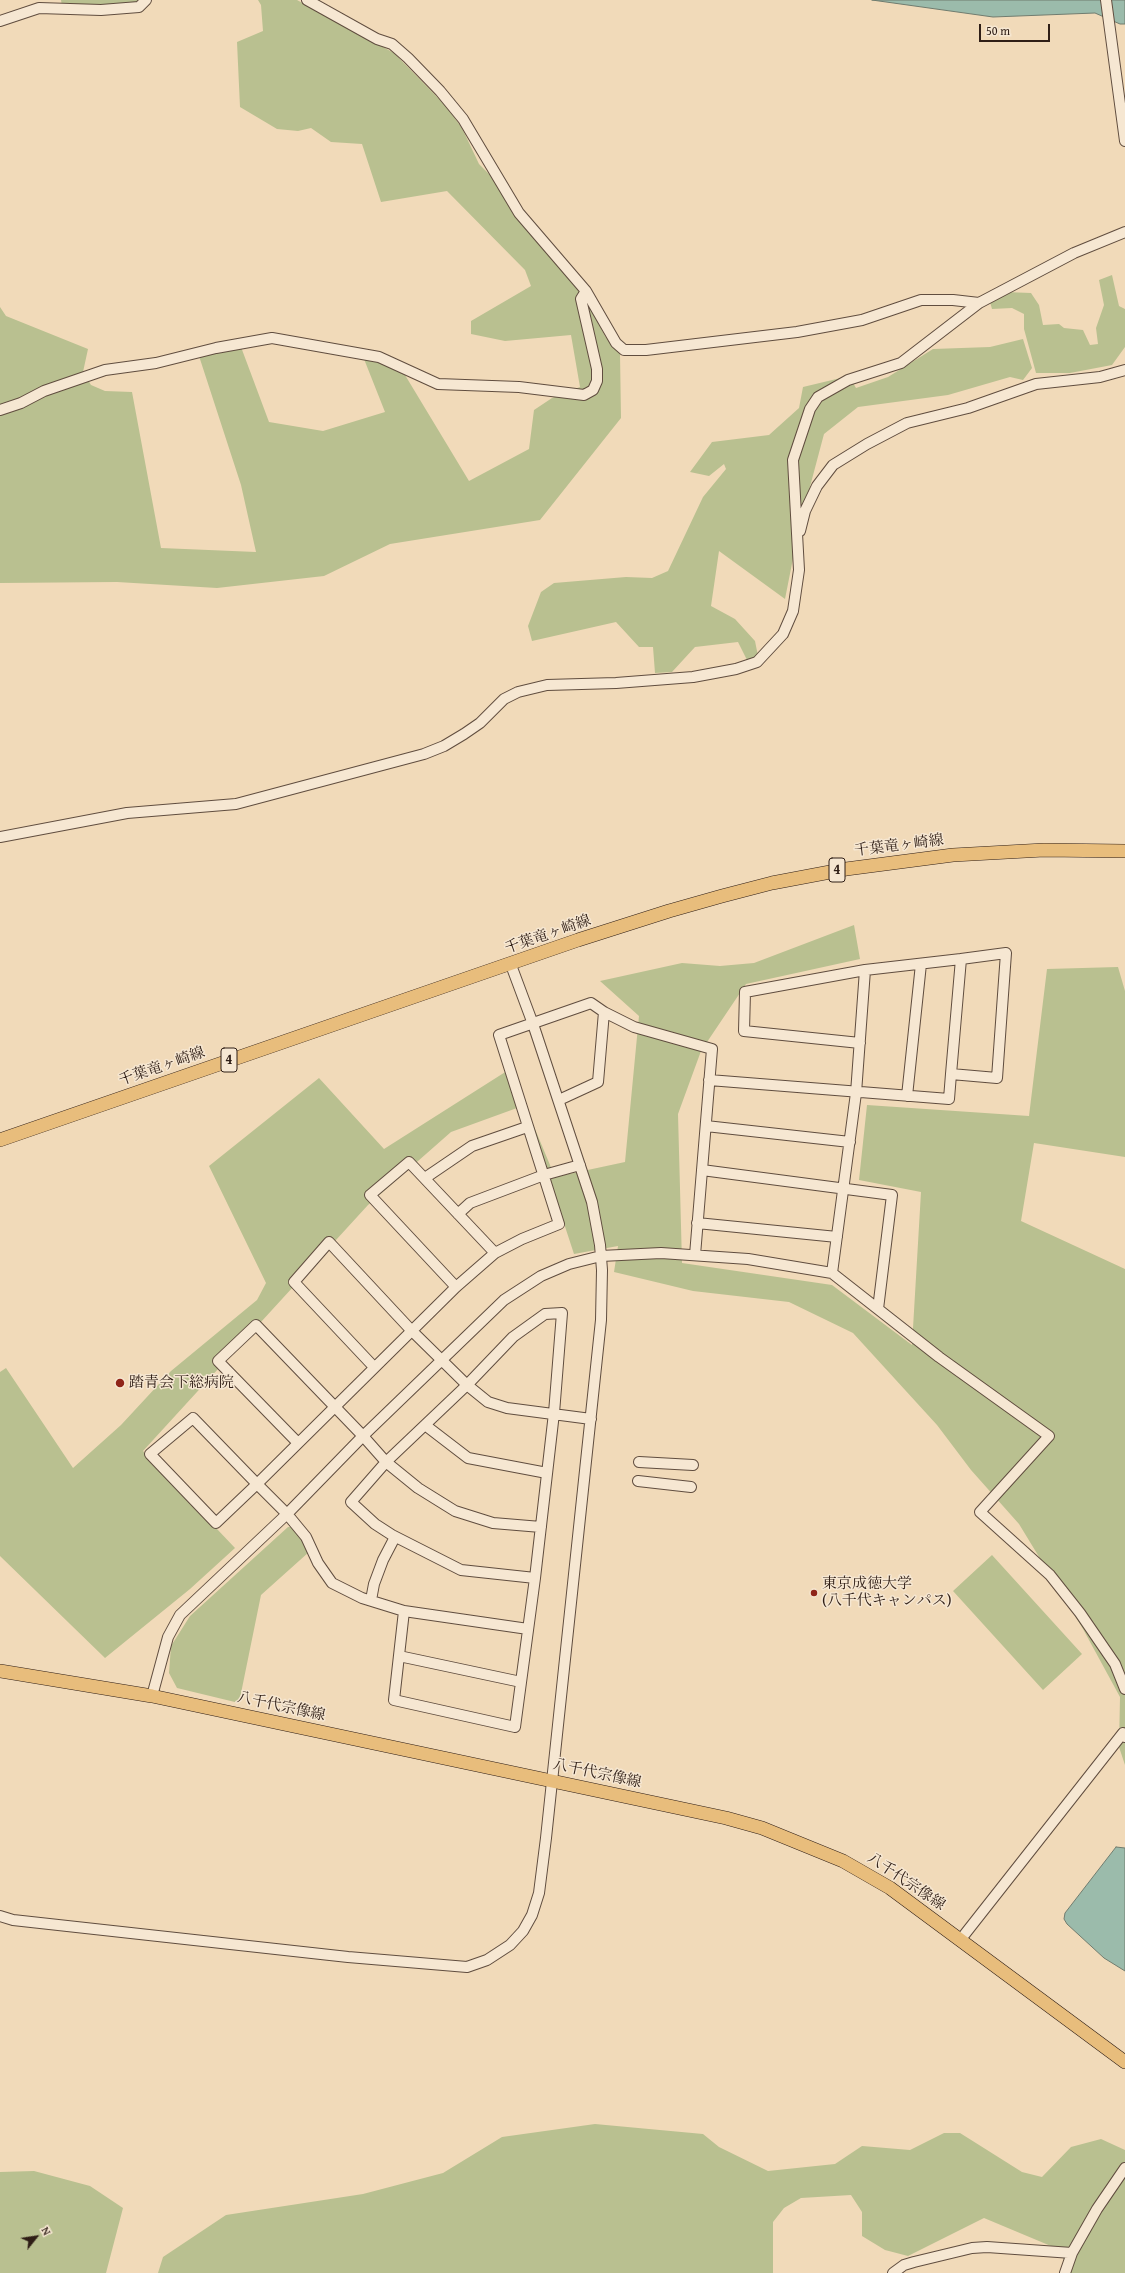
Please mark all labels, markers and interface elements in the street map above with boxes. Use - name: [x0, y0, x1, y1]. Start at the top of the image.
- scale bar: [981, 16, 1052, 42]
- text: 50 m: [986, 22, 1010, 39]
- street label: 千葉竜ヶ崎線: [853, 832, 945, 860]
- road number: 4: [829, 858, 845, 882]
- street label: 千葉竜ヶ崎線: [503, 912, 593, 958]
- street label: 千葉竜ヶ崎線: [117, 1044, 207, 1090]
- road number: 4: [221, 1048, 237, 1072]
- place label: 踏青会下総病院: [129, 1374, 234, 1392]
- marker: 踏青会下総病院: [114, 1377, 126, 1389]
- place label: 東京成徳大学 (八千代キャンパス): [822, 1575, 952, 1610]
- marker: 東京成徳大学 (八千代キャンパス): [809, 1588, 819, 1598]
- street label: 八千代宗像線: [235, 1689, 327, 1725]
- street label: 八千代宗像線: [551, 1756, 643, 1792]
- street label: 八千代宗像線: [864, 1849, 948, 1915]
- north arrow: [16, 2217, 56, 2257]
- text: N: [38, 2224, 55, 2238]

